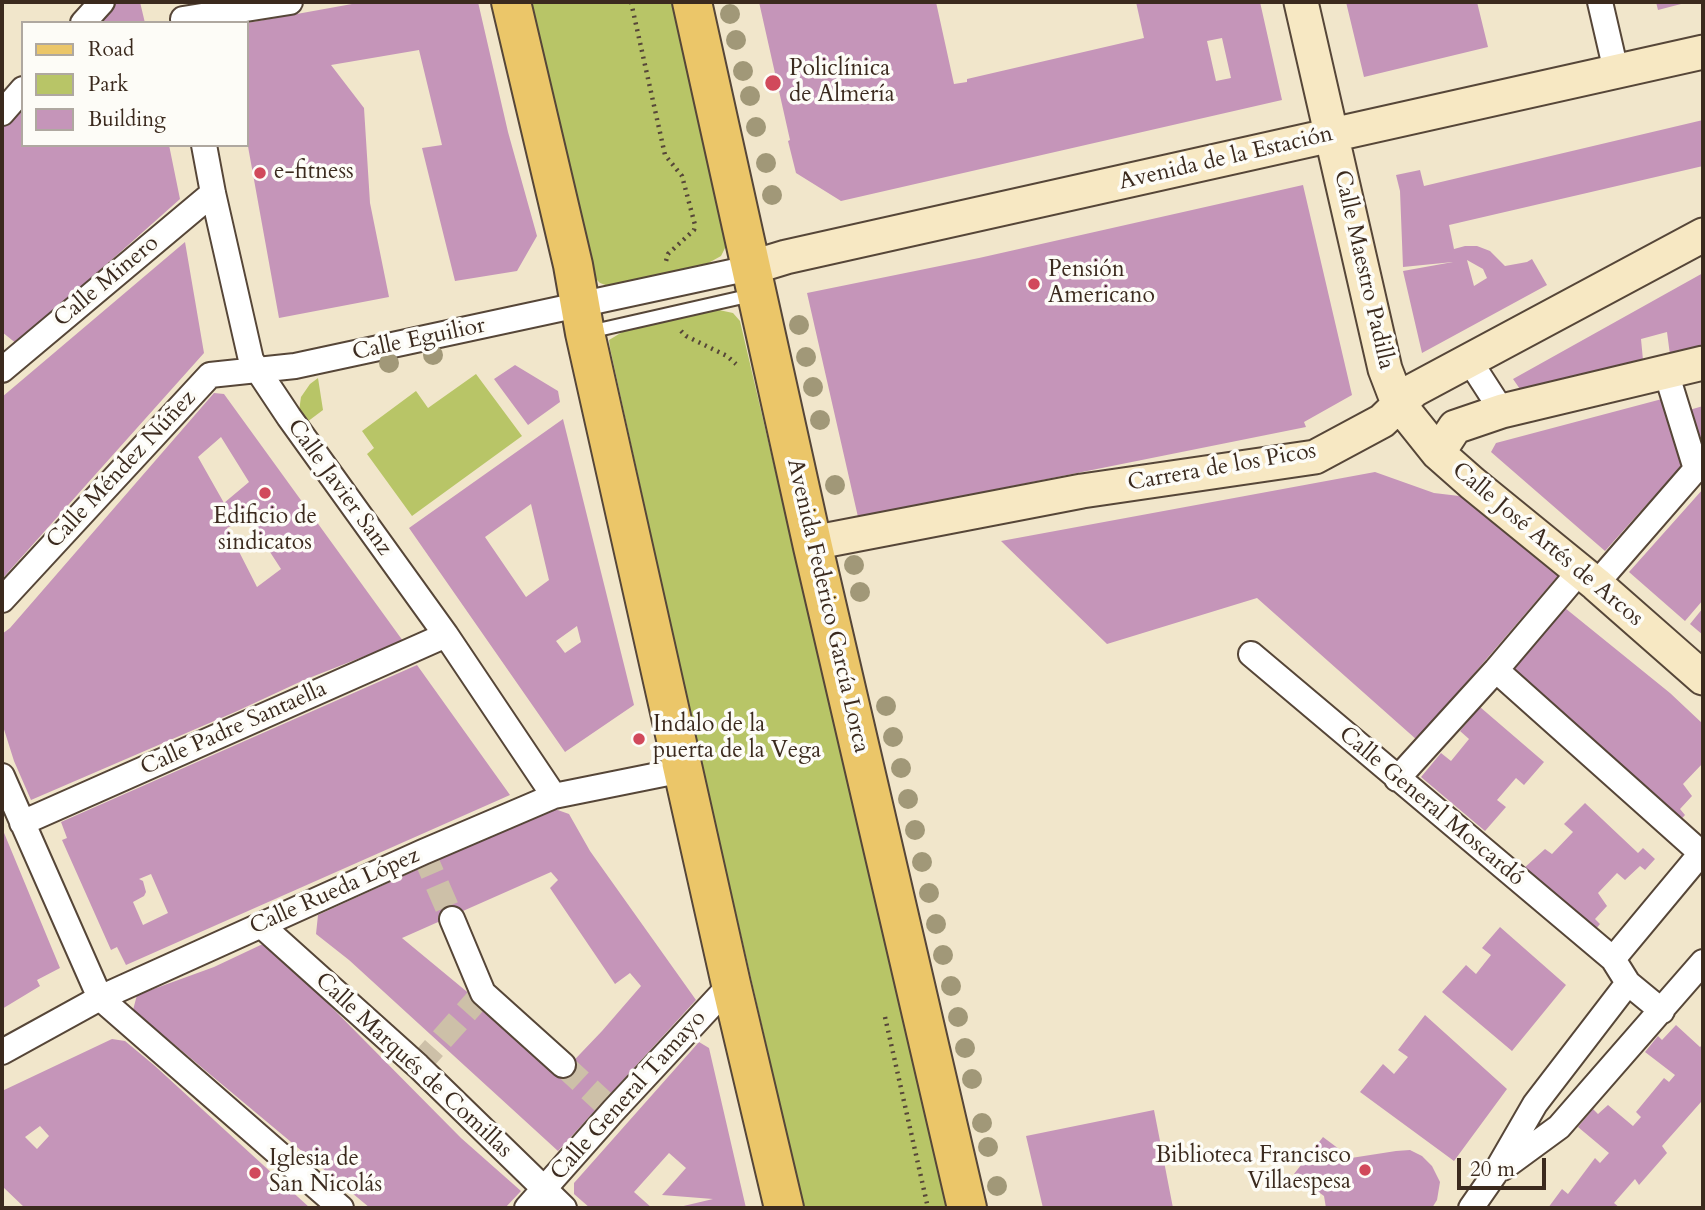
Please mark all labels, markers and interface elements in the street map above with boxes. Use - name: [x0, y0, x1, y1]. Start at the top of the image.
- legend: [21, 21, 248, 147]
- text: Road: [88, 35, 134, 64]
- place label: Policlínica de Almería: [789, 56, 895, 110]
- text: Park: [88, 70, 128, 99]
- marker: Policlínica de Almería: [763, 73, 783, 93]
- text: Building: [88, 105, 166, 134]
- street label: Avenida de la Estación: [1116, 121, 1336, 197]
- place label: e-fitness: [274, 159, 354, 187]
- marker: e-fitness: [252, 165, 268, 181]
- street label: Calle Maestro Padilla: [1327, 168, 1399, 372]
- street label: Calle Minero: [49, 230, 165, 334]
- place label: Pensión Americano: [1048, 257, 1155, 311]
- marker: Pensión Americano: [1026, 276, 1042, 292]
- street label: Calle Eguilior: [350, 312, 488, 368]
- street label: Calle Méndez Núñez: [42, 385, 202, 555]
- street label: Calle Javier Sanz: [280, 415, 398, 561]
- street label: Carrera de los Picos: [1126, 438, 1318, 498]
- street label: Avenida Federico García Lorca: [780, 456, 874, 756]
- street label: Calle José Artés de Arcos: [1446, 457, 1648, 633]
- marker: Edificio de sindicatos: [257, 485, 273, 501]
- place label: Edificio de sindicatos: [213, 504, 317, 558]
- street label: Calle Padre Santaella: [137, 676, 331, 782]
- place label: Indalo de la puerta de la Vega: [653, 712, 821, 766]
- street label: Calle General Moscardó: [1333, 721, 1529, 893]
- marker: Indalo de la puerta de la Vega: [631, 731, 647, 747]
- street label: Calle Rueda López: [246, 842, 424, 942]
- street label: Calle Marqués de Comillas: [309, 968, 517, 1164]
- street label: Calle General Tamayo: [545, 1005, 713, 1187]
- place label: Biblioteca Francisco Villaespesa: [1155, 1143, 1351, 1197]
- scale bar: [1460, 1144, 1549, 1188]
- place label: Iglesia de San Nicolás: [269, 1146, 382, 1200]
- text: 20 m: [1470, 1155, 1515, 1184]
- marker: Biblioteca Francisco Villaespesa: [1357, 1162, 1373, 1178]
- marker: Iglesia de San Nicolás: [247, 1165, 263, 1181]

